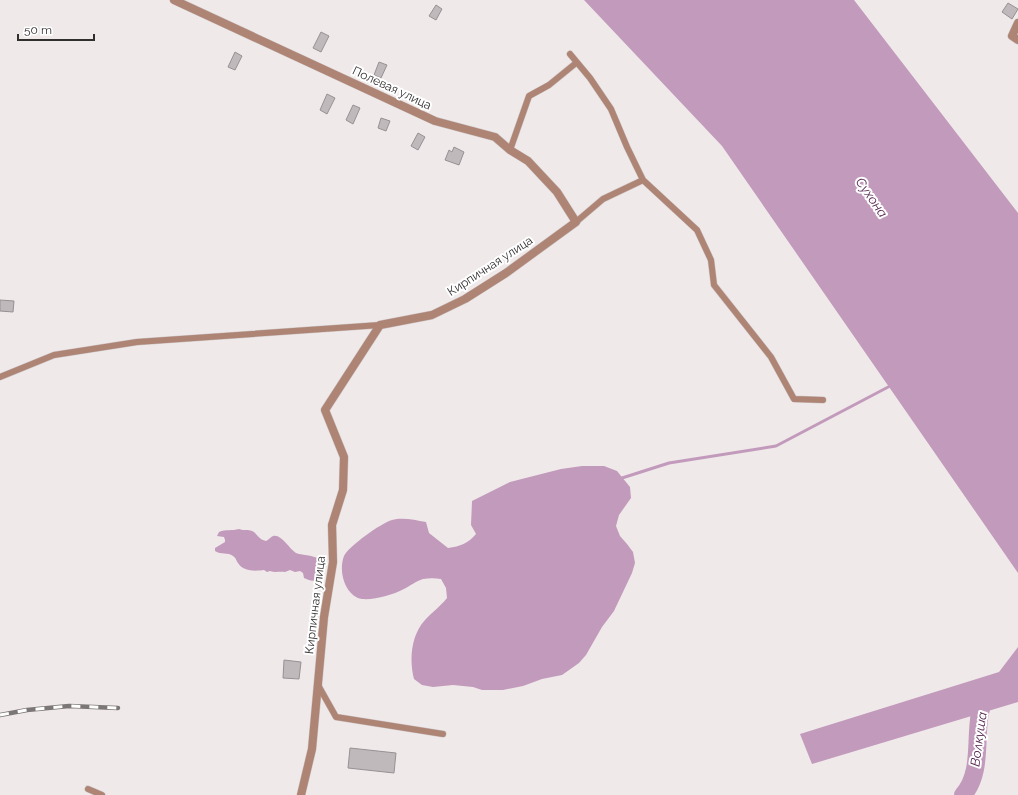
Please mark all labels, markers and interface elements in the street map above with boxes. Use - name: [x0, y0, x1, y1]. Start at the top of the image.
- scale bar: [18, 16, 94, 42]
- text: 50 m: [24, 23, 52, 37]
- street label: Полевая улица: [350, 64, 434, 112]
- water label: Сухона: [853, 175, 891, 220]
- street label: Кирпичная улица: [445, 233, 535, 299]
- street label: Кирпичная улица: [302, 555, 328, 655]
- water label: Волкуша: [967, 711, 990, 767]

